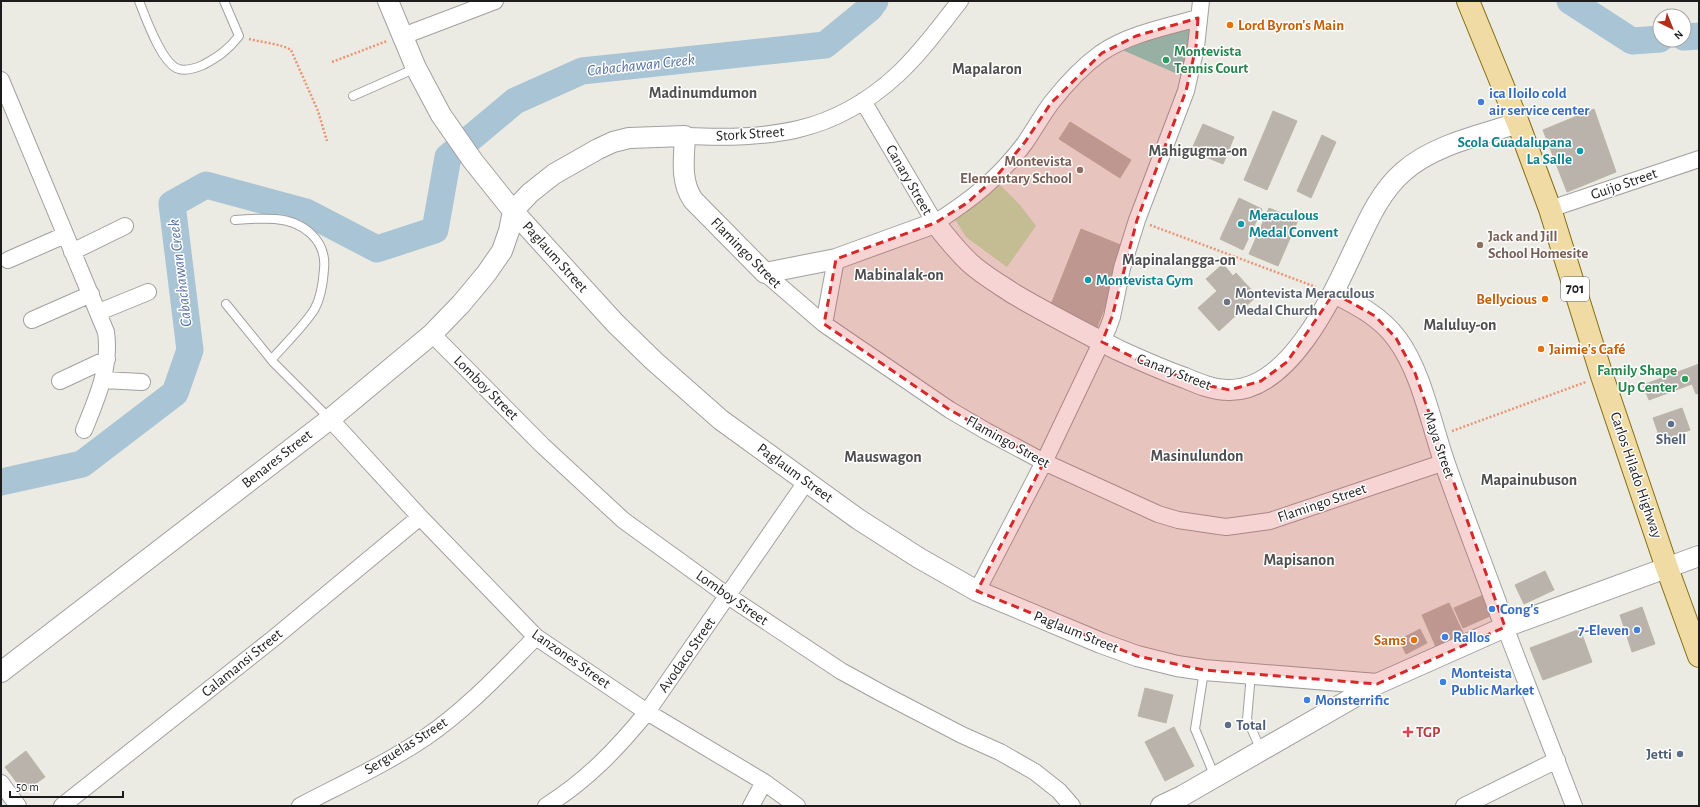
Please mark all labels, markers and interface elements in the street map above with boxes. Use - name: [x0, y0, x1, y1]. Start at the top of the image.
- north arrow: [1652, 8, 1692, 48]
- place label: Lord Byron's Main: [1238, 18, 1344, 33]
- marker: Lord Byron's Main: [1225, 20, 1235, 30]
- text: N: [1672, 28, 1685, 42]
- place label: Montevista Tennis Court: [1174, 44, 1248, 76]
- water label: Cabachawan Creek: [586, 51, 696, 79]
- marker: Montevista Tennis Court: [1161, 55, 1171, 65]
- district label: Mapalaron: [952, 61, 1022, 77]
- district label: Madinumdumon: [649, 85, 757, 101]
- place label: ica Iloilo cold air service center: [1489, 86, 1590, 118]
- marker: ica Iloilo cold air service center: [1476, 97, 1486, 107]
- street label: Stork Street: [715, 124, 785, 144]
- place label: Scola Guadalupana La Salle: [1457, 135, 1572, 167]
- street label: Canary Street: [883, 142, 935, 218]
- district label: Mahigugma-on: [1148, 143, 1248, 159]
- marker: Scola Guadalupana La Salle: [1575, 146, 1585, 156]
- place label: Montevista Elementary School: [960, 154, 1072, 186]
- marker: Montevista Elementary School: [1075, 165, 1085, 175]
- street label: Guijo Street: [1589, 166, 1659, 202]
- place label: Meraculous Medal Convent: [1249, 208, 1338, 240]
- street label: Flamingo Street: [708, 215, 784, 291]
- water label: Cabachawan Creek: [165, 218, 195, 328]
- street label: Paglaum Street: [519, 219, 591, 295]
- marker: Meraculous Medal Convent: [1236, 219, 1246, 229]
- place label: Jack and Jill School Homesite: [1488, 229, 1588, 261]
- marker: Jack and Jill School Homesite: [1475, 240, 1485, 250]
- district label: Mapinalangga-on: [1122, 252, 1236, 268]
- district label: Mabinalak-on: [854, 267, 944, 283]
- place label: Montevista Gym: [1096, 273, 1193, 288]
- marker: Montevista Gym: [1083, 275, 1093, 285]
- road number: 701: [1561, 277, 1589, 301]
- place label: Montevista Meraculous Medal Church: [1235, 286, 1375, 318]
- place label: Bellycious: [1476, 292, 1537, 307]
- marker: Bellycious: [1540, 294, 1550, 304]
- marker: Montevista Meraculous Medal Church: [1222, 297, 1232, 307]
- district label: Maluluy-on: [1423, 317, 1497, 334]
- place label: Jaimie's Café: [1549, 342, 1625, 357]
- marker: Jaimie's Café: [1536, 344, 1546, 354]
- street label: Canary Street: [1135, 351, 1213, 393]
- street label: Lomboy Street: [451, 353, 521, 423]
- place label: Family Shape Up Center: [1597, 363, 1678, 395]
- marker: Family Shape Up Center: [1680, 374, 1690, 384]
- street label: Maya Street: [1421, 410, 1457, 480]
- street label: Carlos Hilado Highway: [1607, 410, 1665, 541]
- street label: Flamingo Street: [964, 413, 1052, 471]
- marker: Shell: [1666, 419, 1676, 429]
- street label: Benares Street: [239, 427, 315, 491]
- place label: Shell: [1656, 432, 1686, 447]
- street label: Paglaum Street: [754, 441, 836, 506]
- district label: Masinulundon: [1150, 448, 1244, 464]
- district label: Mauswagon: [844, 449, 922, 465]
- district label: Mapainubuson: [1481, 472, 1577, 488]
- street label: Flamingo Street: [1276, 481, 1369, 525]
- district label: Mapisanon: [1263, 552, 1335, 568]
- street label: Lomboy Street: [693, 568, 771, 628]
- place label: Cong's: [1500, 602, 1539, 617]
- marker: Cong's: [1487, 604, 1497, 614]
- street label: Paglaum Street: [1032, 608, 1121, 656]
- street label: Avodaco Street: [656, 615, 718, 695]
- place label: 7-Eleven: [1578, 623, 1629, 638]
- marker: 7-Eleven: [1632, 625, 1642, 635]
- street label: Calamansi Street: [199, 626, 285, 700]
- street label: Lanzones Street: [529, 626, 613, 692]
- place label: Rallos: [1453, 630, 1490, 645]
- marker: Rallos: [1440, 632, 1450, 642]
- place label: Sams: [1374, 633, 1406, 648]
- marker: Sams: [1409, 635, 1419, 645]
- place label: Monteista Public Market: [1451, 666, 1534, 698]
- marker: Monteista Public Market: [1438, 677, 1448, 687]
- place label: Monsterrific: [1315, 693, 1389, 708]
- marker: Monsterrific: [1302, 695, 1312, 705]
- street label: Serguelas Street: [362, 715, 450, 777]
- place label: Total: [1236, 718, 1266, 733]
- marker: Total: [1223, 720, 1233, 730]
- place label: TGP: [1416, 725, 1441, 740]
- marker: TGP: [1403, 727, 1413, 737]
- place label: Jetti: [1646, 747, 1672, 762]
- marker: Jetti: [1675, 749, 1685, 759]
- scale bar: [10, 773, 123, 799]
- text: 50 m: [16, 781, 39, 793]

